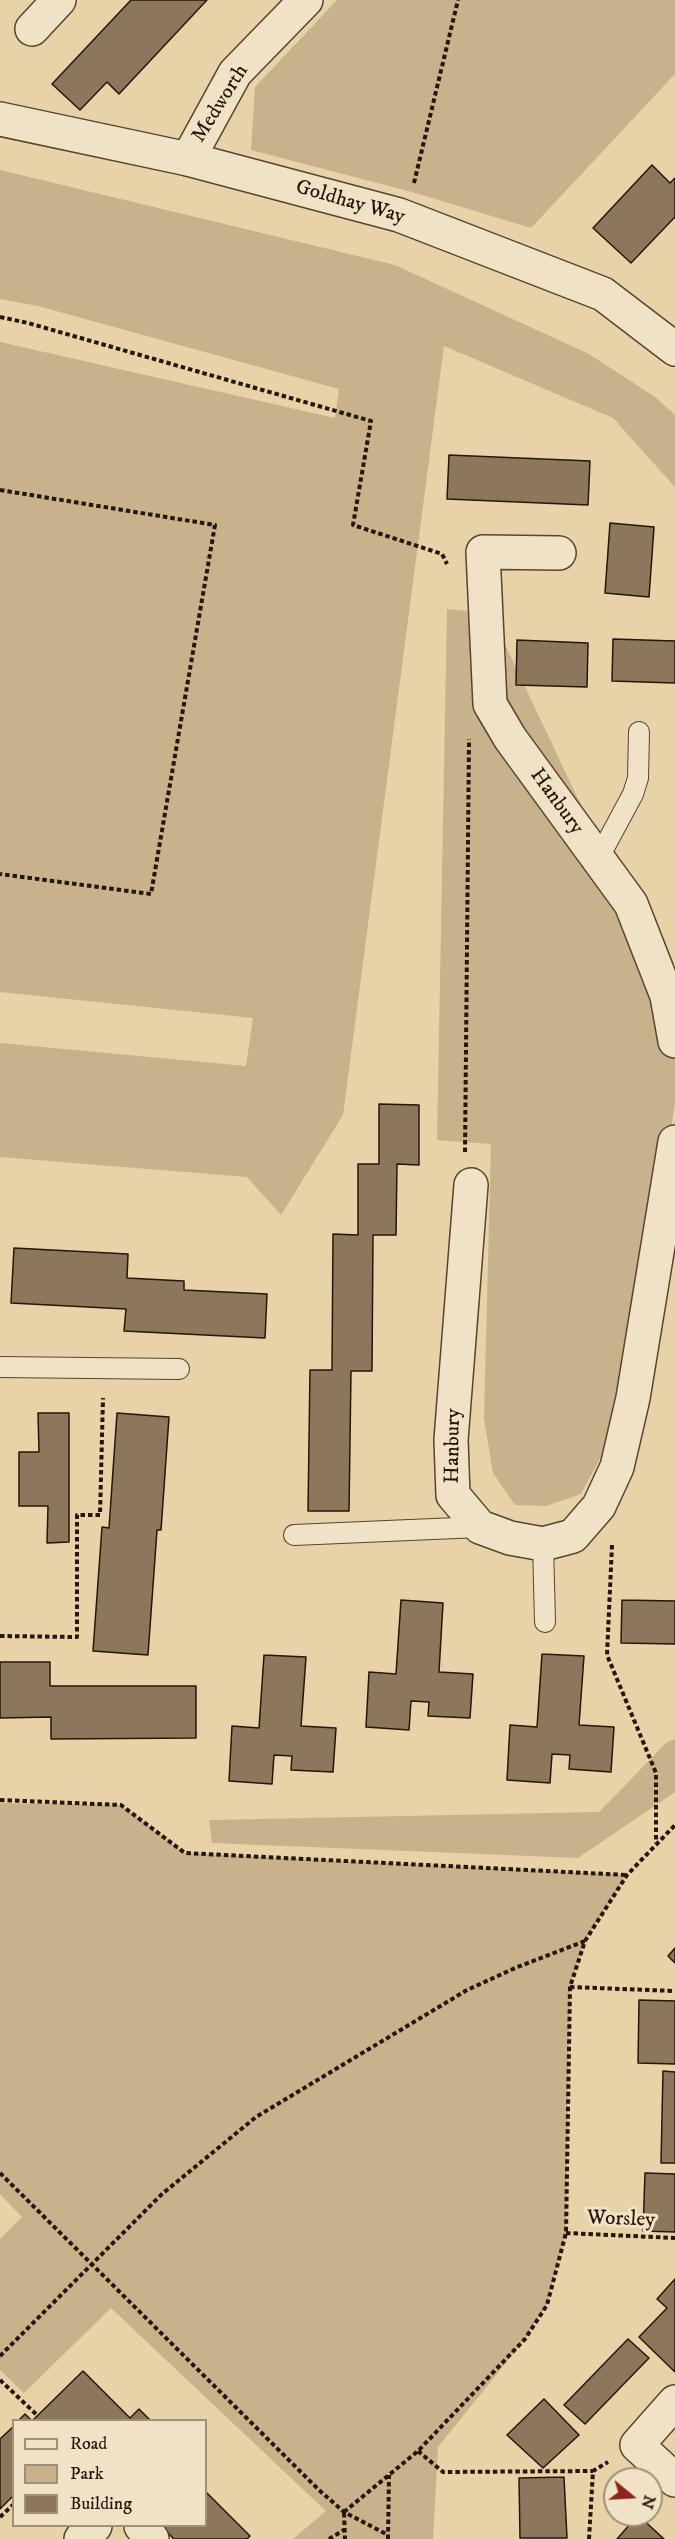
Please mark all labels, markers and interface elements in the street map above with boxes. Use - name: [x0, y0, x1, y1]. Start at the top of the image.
- street label: Medworth: [187, 60, 255, 148]
- street label: Goldhay Way: [292, 175, 408, 231]
- street label: Hanbury: [524, 764, 588, 840]
- street label: Hanbury: [441, 1408, 467, 1484]
- street label: Worsley: [587, 2206, 655, 2234]
- legend: [12, 2419, 207, 2527]
- text: Road: [70, 2433, 107, 2455]
- text: Park: [70, 2463, 104, 2485]
- north arrow: [603, 2467, 663, 2527]
- text: Building: [70, 2493, 132, 2515]
- text: N: [637, 2493, 660, 2511]

